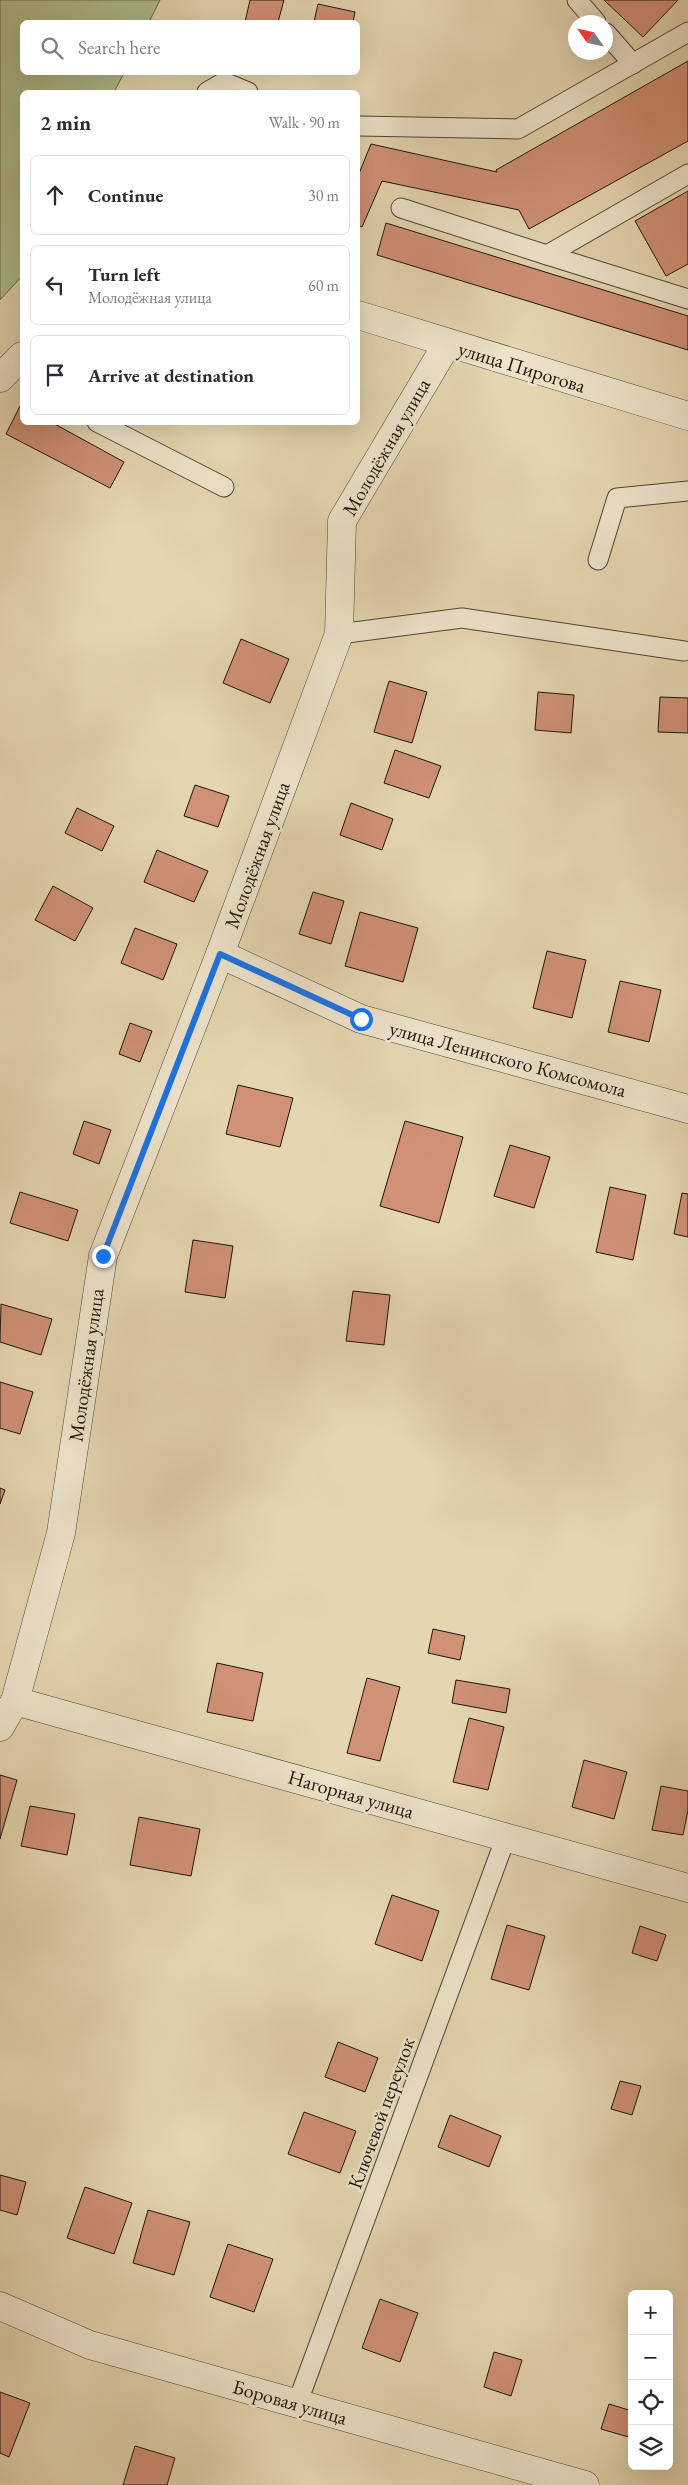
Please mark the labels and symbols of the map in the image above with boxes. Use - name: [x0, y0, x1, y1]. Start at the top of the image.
- north arrow: [568, 15, 613, 60]
- street label: улица Пирогова: [455, 335, 589, 399]
- street label: Молодёжная улица: [336, 373, 436, 520]
- street label: Молодёжная улица: [218, 778, 296, 932]
- route start: [350, 1008, 373, 1031]
- street label: улица Ленинского Комсомола: [387, 1015, 629, 1103]
- route end: [92, 1245, 115, 1268]
- street label: Молодёжная улица: [62, 1287, 110, 1443]
- street label: Нагорная улица: [285, 1764, 417, 1824]
- street label: Ключевой переулок: [342, 2033, 421, 2192]
- street label: Боровая улица: [230, 2373, 350, 2431]

